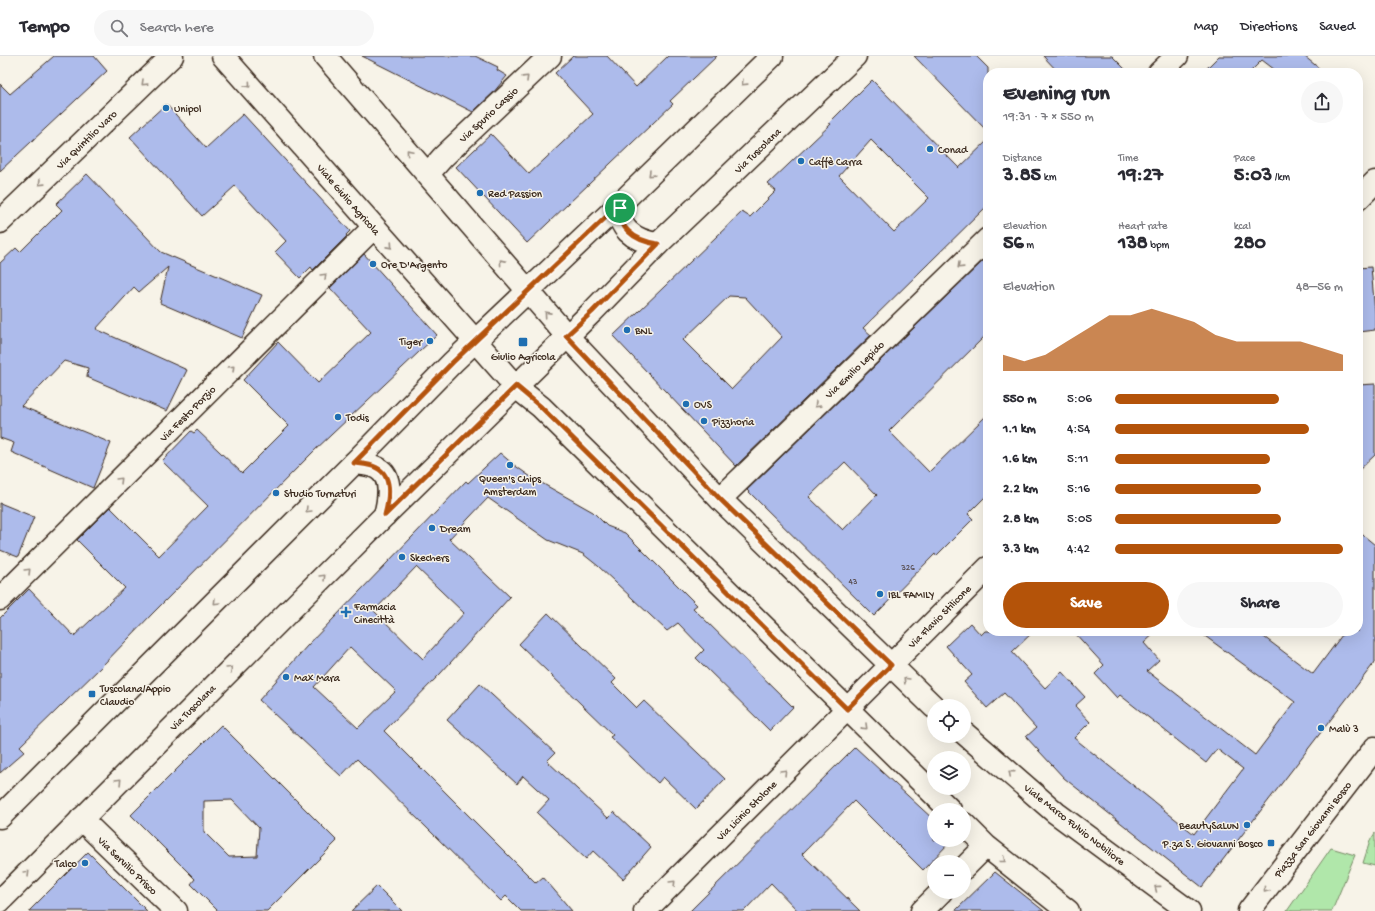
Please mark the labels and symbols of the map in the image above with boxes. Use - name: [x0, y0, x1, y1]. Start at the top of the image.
- one-way arrow: [521, 76, 529, 83]
- one-way arrow: [141, 78, 149, 86]
- one-way arrow: [741, 78, 749, 86]
- one-way arrow: [244, 80, 251, 88]
- street label: Via Spurio Cassio: [457, 85, 521, 146]
- marker: Unipol: [161, 103, 171, 113]
- place label: Unipol: [174, 104, 202, 116]
- street label: Via Quintilio Varo: [54, 108, 120, 173]
- street label: Via Tuscolana: [732, 126, 785, 177]
- marker: Conad: [925, 144, 935, 154]
- place label: Conad: [938, 145, 969, 157]
- one-way arrow: [407, 150, 414, 157]
- marker: Caffè Carra: [796, 156, 806, 166]
- place label: Caffè Carra: [809, 156, 863, 169]
- street label: Viale Giulio Agricola: [313, 162, 382, 239]
- one-way arrow: [648, 169, 656, 177]
- one-way arrow: [38, 178, 46, 186]
- marker: Red Passion: [475, 188, 485, 198]
- place label: Red Passion: [488, 189, 543, 201]
- pin: [603, 191, 637, 225]
- one-way arrow: [386, 241, 393, 248]
- marker: Ore D'Argento: [368, 259, 378, 269]
- one-way arrow: [500, 259, 507, 267]
- place label: Ore D'Argento: [381, 260, 448, 272]
- one-way arrow: [957, 261, 965, 269]
- one-way arrow: [319, 273, 327, 281]
- one-way arrow: [544, 311, 551, 319]
- marker: BNL: [622, 325, 632, 335]
- place label: BNL: [634, 326, 653, 338]
- marker: Tiger: [425, 336, 435, 346]
- marker: Giulio Agricola: [517, 336, 529, 348]
- place label: Tiger: [399, 337, 423, 349]
- street label: Via Emilio Lepido: [823, 339, 887, 402]
- place label: Giulio Agricola: [491, 352, 556, 364]
- one-way arrow: [227, 365, 235, 373]
- street label: Via Festo Porzio: [157, 384, 219, 446]
- marker: OVS: [681, 399, 691, 409]
- place label: OVS: [694, 400, 713, 412]
- one-way arrow: [814, 400, 822, 408]
- marker: Todis: [333, 412, 343, 422]
- place label: Todis: [345, 413, 370, 425]
- marker: Pizzhoria: [699, 416, 709, 426]
- place label: Pizzhoria: [711, 417, 755, 429]
- marker: Queen's Chips Amsterdam: [505, 460, 515, 470]
- place label: Queen's Chips Amsterdam: [479, 474, 542, 499]
- one-way arrow: [115, 477, 123, 485]
- marker: Studio Turnaturi: [271, 488, 281, 498]
- place label: Studio Turnaturi: [284, 489, 356, 501]
- one-way arrow: [305, 505, 313, 513]
- marker: Dream: [427, 523, 437, 533]
- place label: Dream: [439, 524, 471, 536]
- marker: Skechers: [397, 552, 407, 562]
- place label: Skechers: [410, 553, 450, 565]
- house number: 326: [900, 563, 915, 574]
- one-way arrow: [23, 569, 31, 576]
- one-way arrow: [318, 574, 326, 582]
- house number: 43: [849, 577, 858, 588]
- street label: Via Flavio Stilicone: [906, 583, 975, 652]
- marker: IBL FAMILY: [875, 589, 885, 599]
- place label: IBL FAMILY: [888, 590, 934, 602]
- one-way arrow: [213, 597, 221, 605]
- place label: Farmacia Cinecittà: [353, 602, 397, 627]
- marker: Farmacia Cinecittà: [341, 607, 351, 617]
- one-way arrow: [226, 666, 233, 674]
- marker: Max Mara: [281, 672, 291, 682]
- place label: Max Mara: [294, 673, 341, 685]
- one-way arrow: [903, 677, 911, 685]
- street label: Via Tuscolana: [167, 682, 219, 735]
- place label: Tuscolana/Appio Claudio: [99, 684, 171, 709]
- marker: Tuscolana/Appio Claudio: [87, 689, 97, 699]
- one-way arrow: [860, 722, 868, 730]
- marker: Malù 3: [1316, 723, 1326, 733]
- place label: Malù 3: [1329, 724, 1359, 736]
- one-way arrow: [779, 769, 787, 777]
- one-way arrow: [1008, 771, 1015, 778]
- one-way arrow: [114, 778, 122, 786]
- street label: Via Licinio Stolone: [714, 779, 780, 845]
- street label: Piazza San Giovanni Bosco: [1272, 780, 1355, 881]
- street label: Viale Marco Fulvio Nobiliore: [1020, 782, 1127, 869]
- marker: BeautySaLuN: [1242, 820, 1252, 830]
- place label: BeautySaLuN: [1178, 821, 1239, 833]
- street label: Via Servilio Prisco: [94, 834, 159, 898]
- marker: P.za S. Giovanni Bosco: [1266, 838, 1276, 848]
- place label: P.za S. Giovanni Bosco: [1161, 839, 1263, 851]
- one-way arrow: [999, 855, 1006, 862]
- marker: Talco: [80, 858, 90, 868]
- place label: Talco: [54, 859, 77, 871]
- one-way arrow: [22, 870, 30, 878]
- one-way arrow: [668, 880, 676, 888]
- one-way arrow: [1264, 885, 1271, 892]
- one-way arrow: [1155, 886, 1162, 893]

